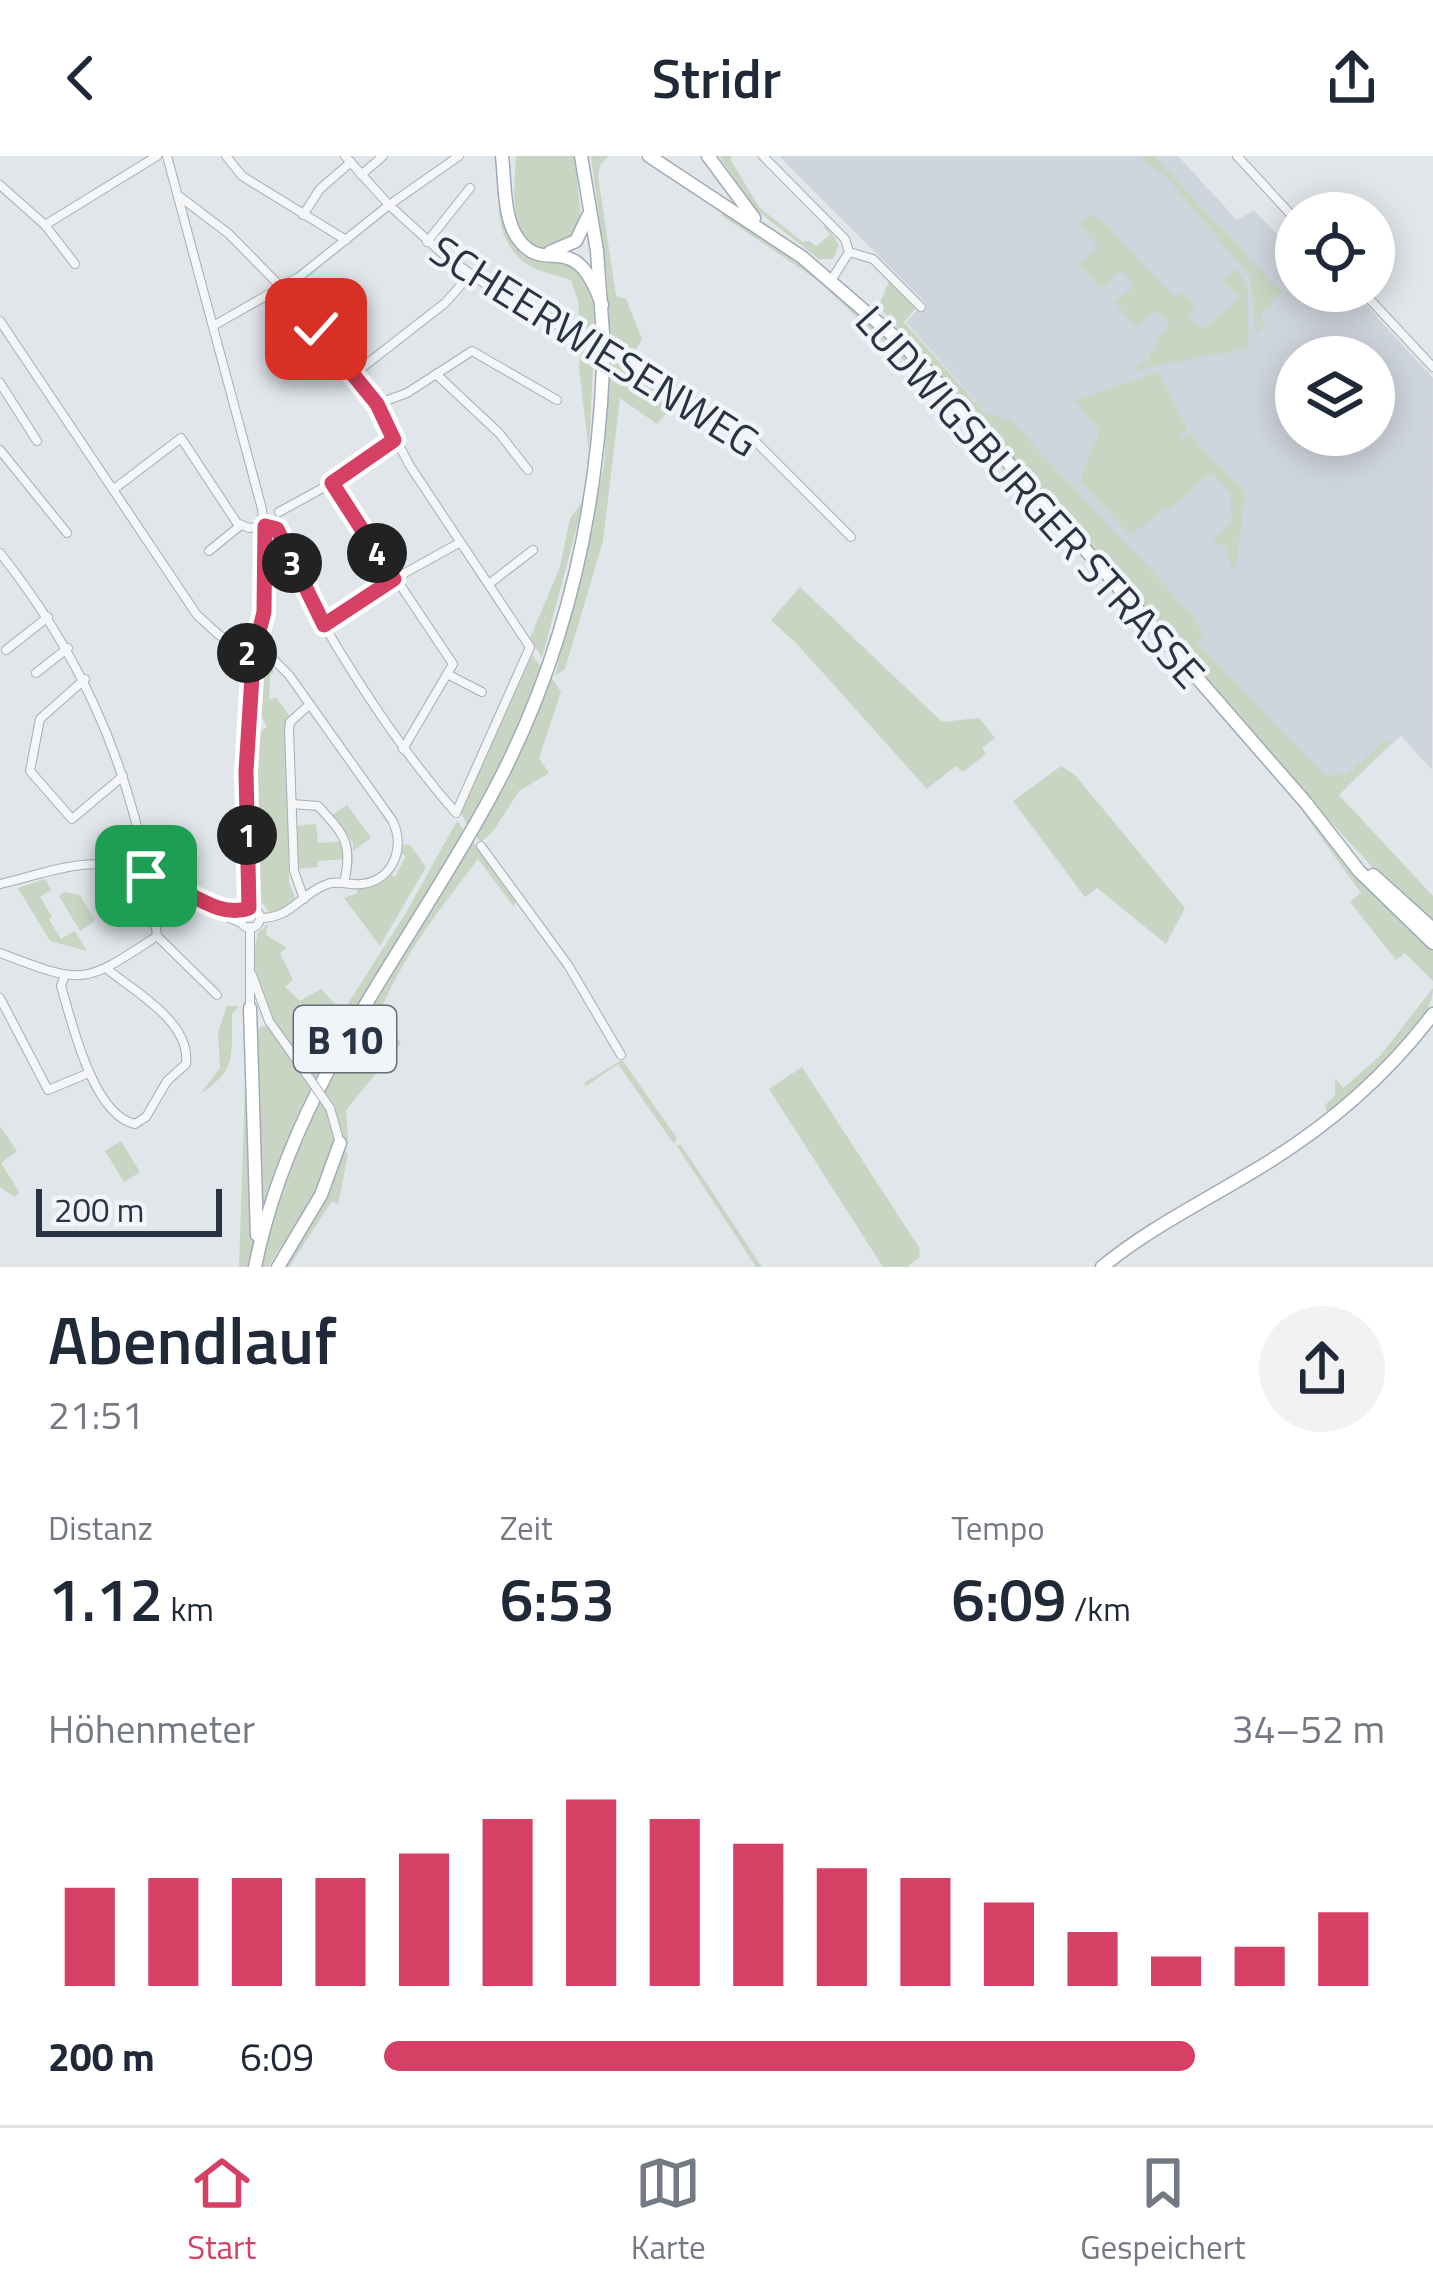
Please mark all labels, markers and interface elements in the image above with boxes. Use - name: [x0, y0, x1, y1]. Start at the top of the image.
- text: Stridr: [652, 37, 781, 119]
- icon: back: [48, 45, 114, 111]
- icon: share: [1319, 45, 1385, 111]
- map controls: [1275, 192, 1395, 456]
- button: locate: [1275, 192, 1395, 312]
- street label: SCHEERWIESENWEG: [418, 218, 772, 472]
- pin: [265, 278, 367, 380]
- street label: LUDWIGSBURGER STRASSE: [841, 290, 1221, 702]
- icon: check: [283, 296, 349, 362]
- button: layers: [1275, 336, 1395, 456]
- pin: 4: [347, 523, 407, 583]
- text: 4: [368, 528, 386, 578]
- pin: 3: [262, 533, 322, 593]
- text: 3: [283, 538, 301, 588]
- pin: 2: [217, 623, 277, 683]
- text: 2: [238, 628, 256, 678]
- pin: 1: [217, 805, 277, 865]
- text: 1: [238, 810, 256, 860]
- pin: [95, 825, 197, 927]
- icon: arrive: [113, 843, 179, 909]
- road number: B 10: [294, 1006, 396, 1072]
- scale bar: [36, 1183, 222, 1236]
- text: 200 m: [54, 1185, 144, 1235]
- text: Abendlauf: [48, 1289, 337, 1390]
- button: share: [1259, 1306, 1385, 1432]
- text: 21:51: [48, 1385, 144, 1444]
- text: Distanz: [48, 1503, 153, 1553]
- text: Zeit: [500, 1503, 553, 1553]
- text: Tempo: [951, 1503, 1045, 1553]
- text: 1.12: [48, 1553, 163, 1644]
- text: 6:53: [500, 1553, 615, 1644]
- text: 6:09: [951, 1553, 1066, 1644]
- text: km: [163, 1584, 214, 1634]
- text: /km: [1066, 1584, 1131, 1634]
- text: Höhenmeter: [48, 1699, 255, 1758]
- text: 34–52 m: [1232, 1699, 1385, 1758]
- text: 200 m: [48, 2027, 155, 2086]
- text: 6:09: [240, 2027, 314, 2086]
- tab: Start: [187, 2150, 256, 2272]
- tab: Karte: [631, 2150, 706, 2272]
- tab: Gespeichert: [1080, 2150, 1246, 2272]

